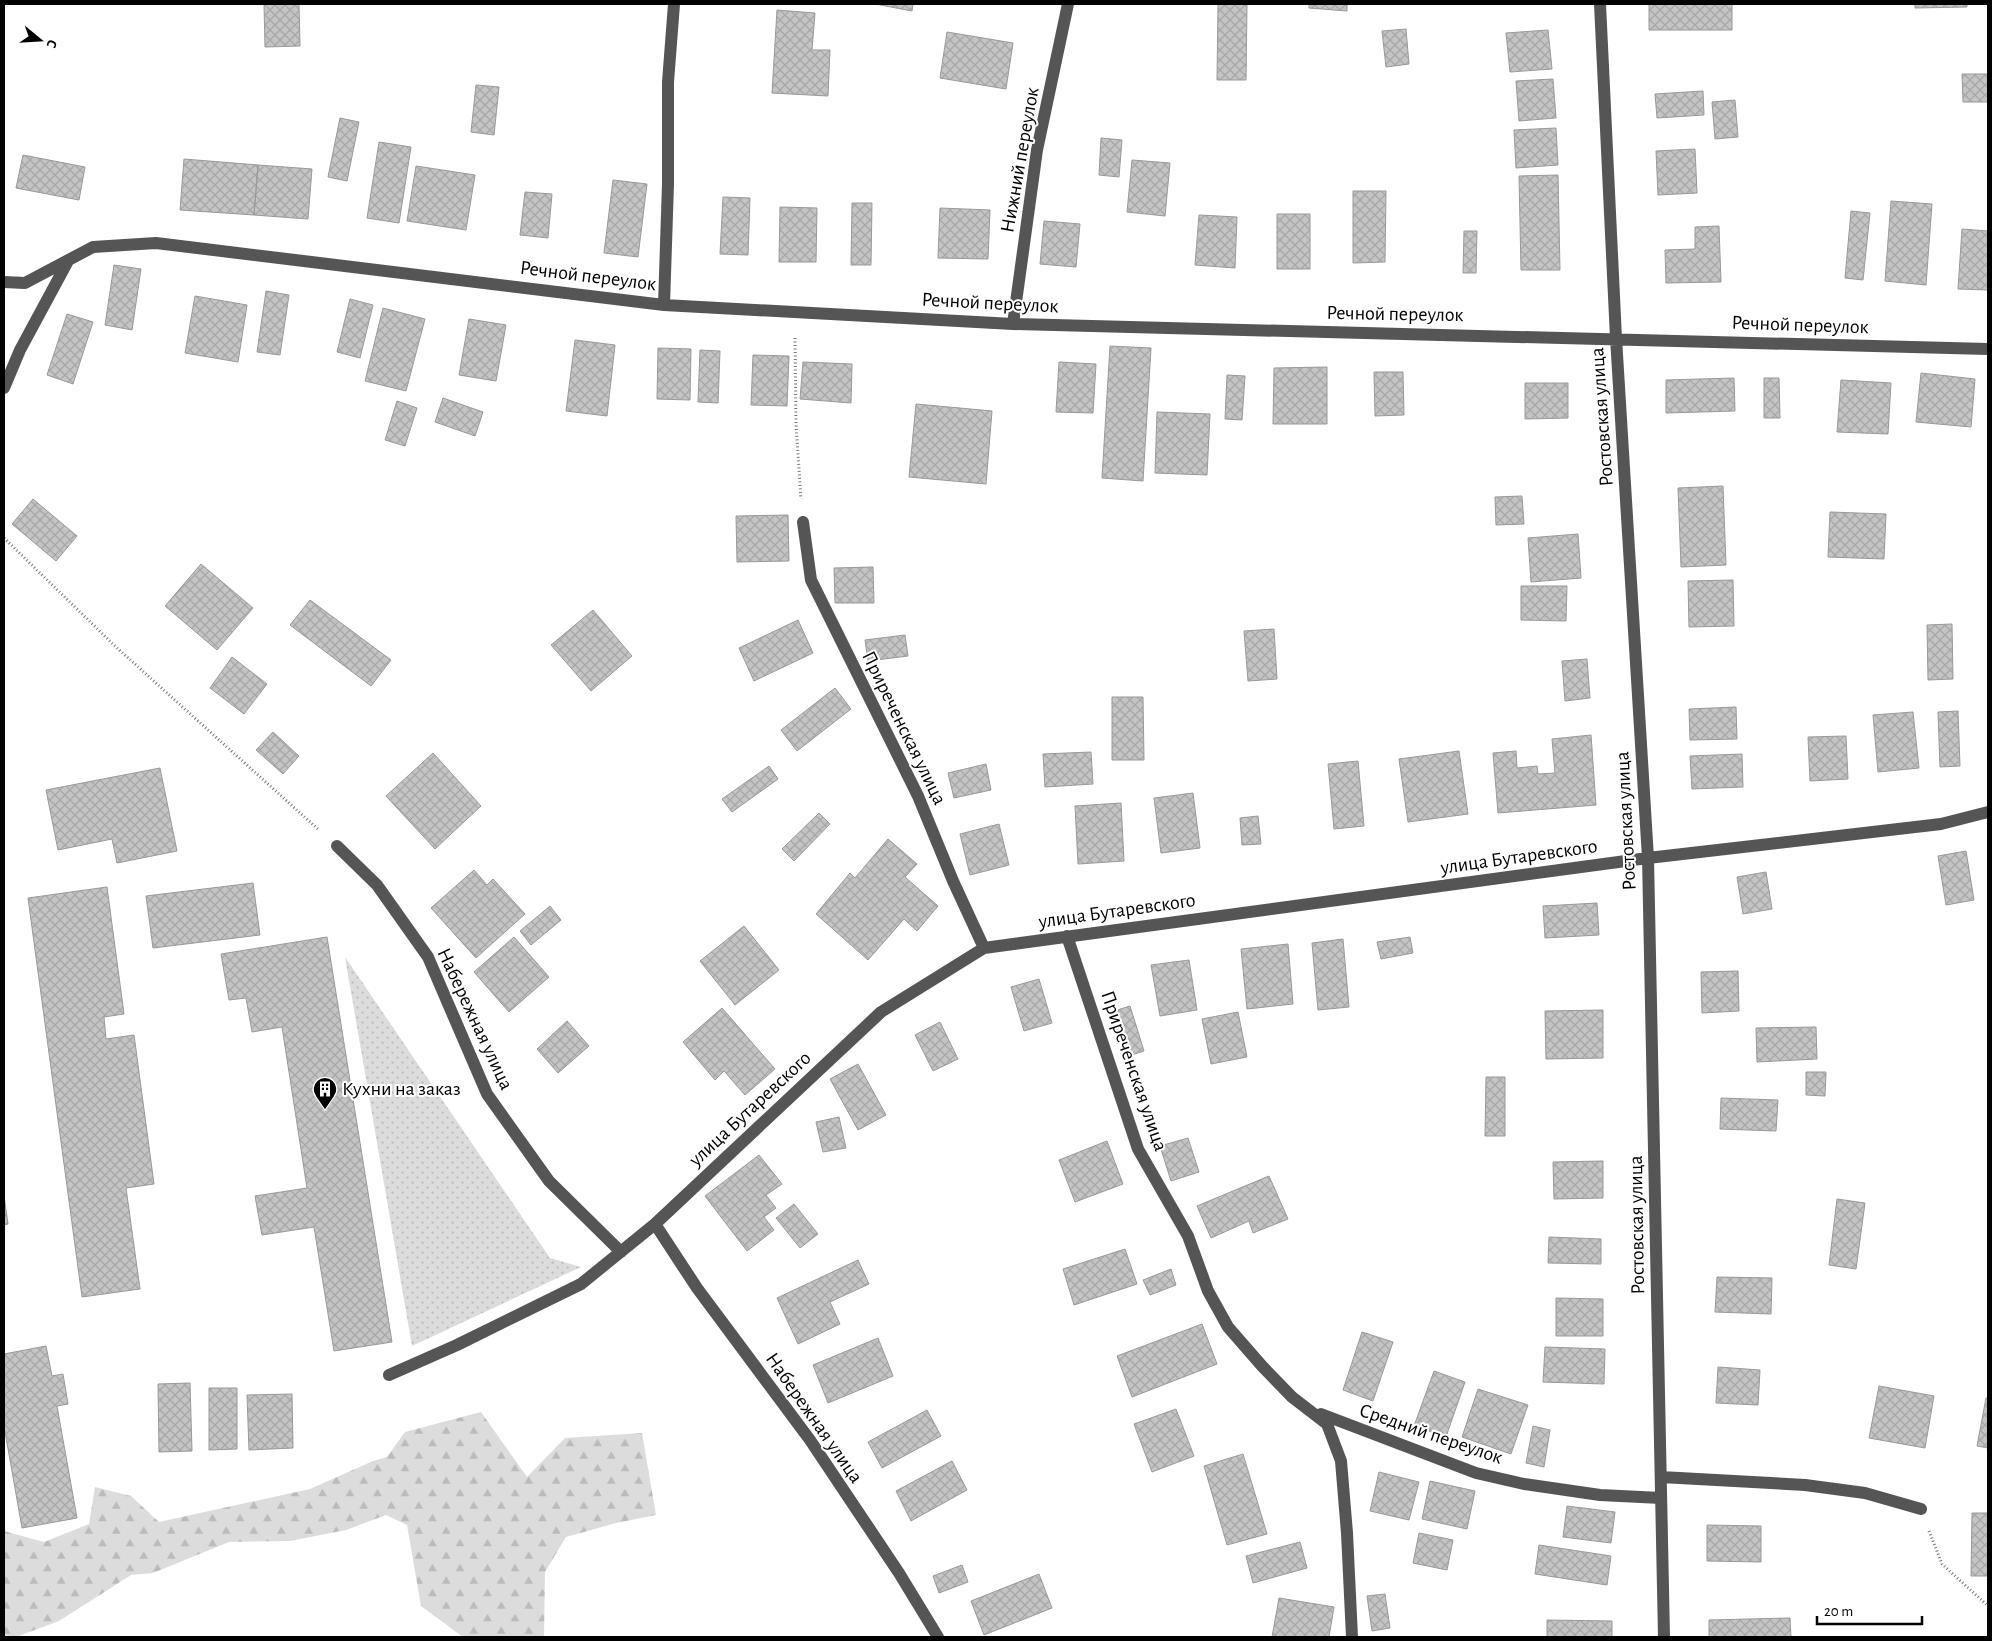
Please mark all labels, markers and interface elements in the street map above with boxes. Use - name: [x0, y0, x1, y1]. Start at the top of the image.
- north arrow: [15, 15, 65, 65]
- text: С: [43, 38, 59, 50]
- street label: Нижний переулок: [997, 86, 1043, 234]
- street label: Речной переулок: [519, 258, 657, 294]
- street label: Речной переулок: [921, 289, 1059, 317]
- street label: Речной переулок: [1326, 303, 1464, 325]
- street label: Речной переулок: [1731, 313, 1869, 337]
- street label: Ростовская улица: [1587, 347, 1617, 487]
- street label: Приреченская улица: [858, 648, 950, 808]
- street label: Ростовская улица: [1612, 751, 1640, 891]
- street label: улица Бутаревского: [1438, 836, 1599, 878]
- street label: улица Бутаревского: [1036, 890, 1197, 932]
- street label: Набережная улица: [433, 945, 517, 1093]
- street label: Приреченская улица: [1097, 988, 1171, 1154]
- street label: улица Бутаревского: [685, 1048, 815, 1171]
- building icon: Кухни на заказ: [312, 1076, 338, 1110]
- place label: Кухни на заказ: [342, 1079, 461, 1099]
- street label: Ростовская улица: [1626, 1155, 1648, 1295]
- street label: Набережная улица: [762, 1349, 866, 1487]
- street label: Средний переулок: [1357, 1400, 1505, 1468]
- scale bar: [1817, 1594, 1922, 1626]
- text: 20 m: [1824, 1604, 1853, 1619]

